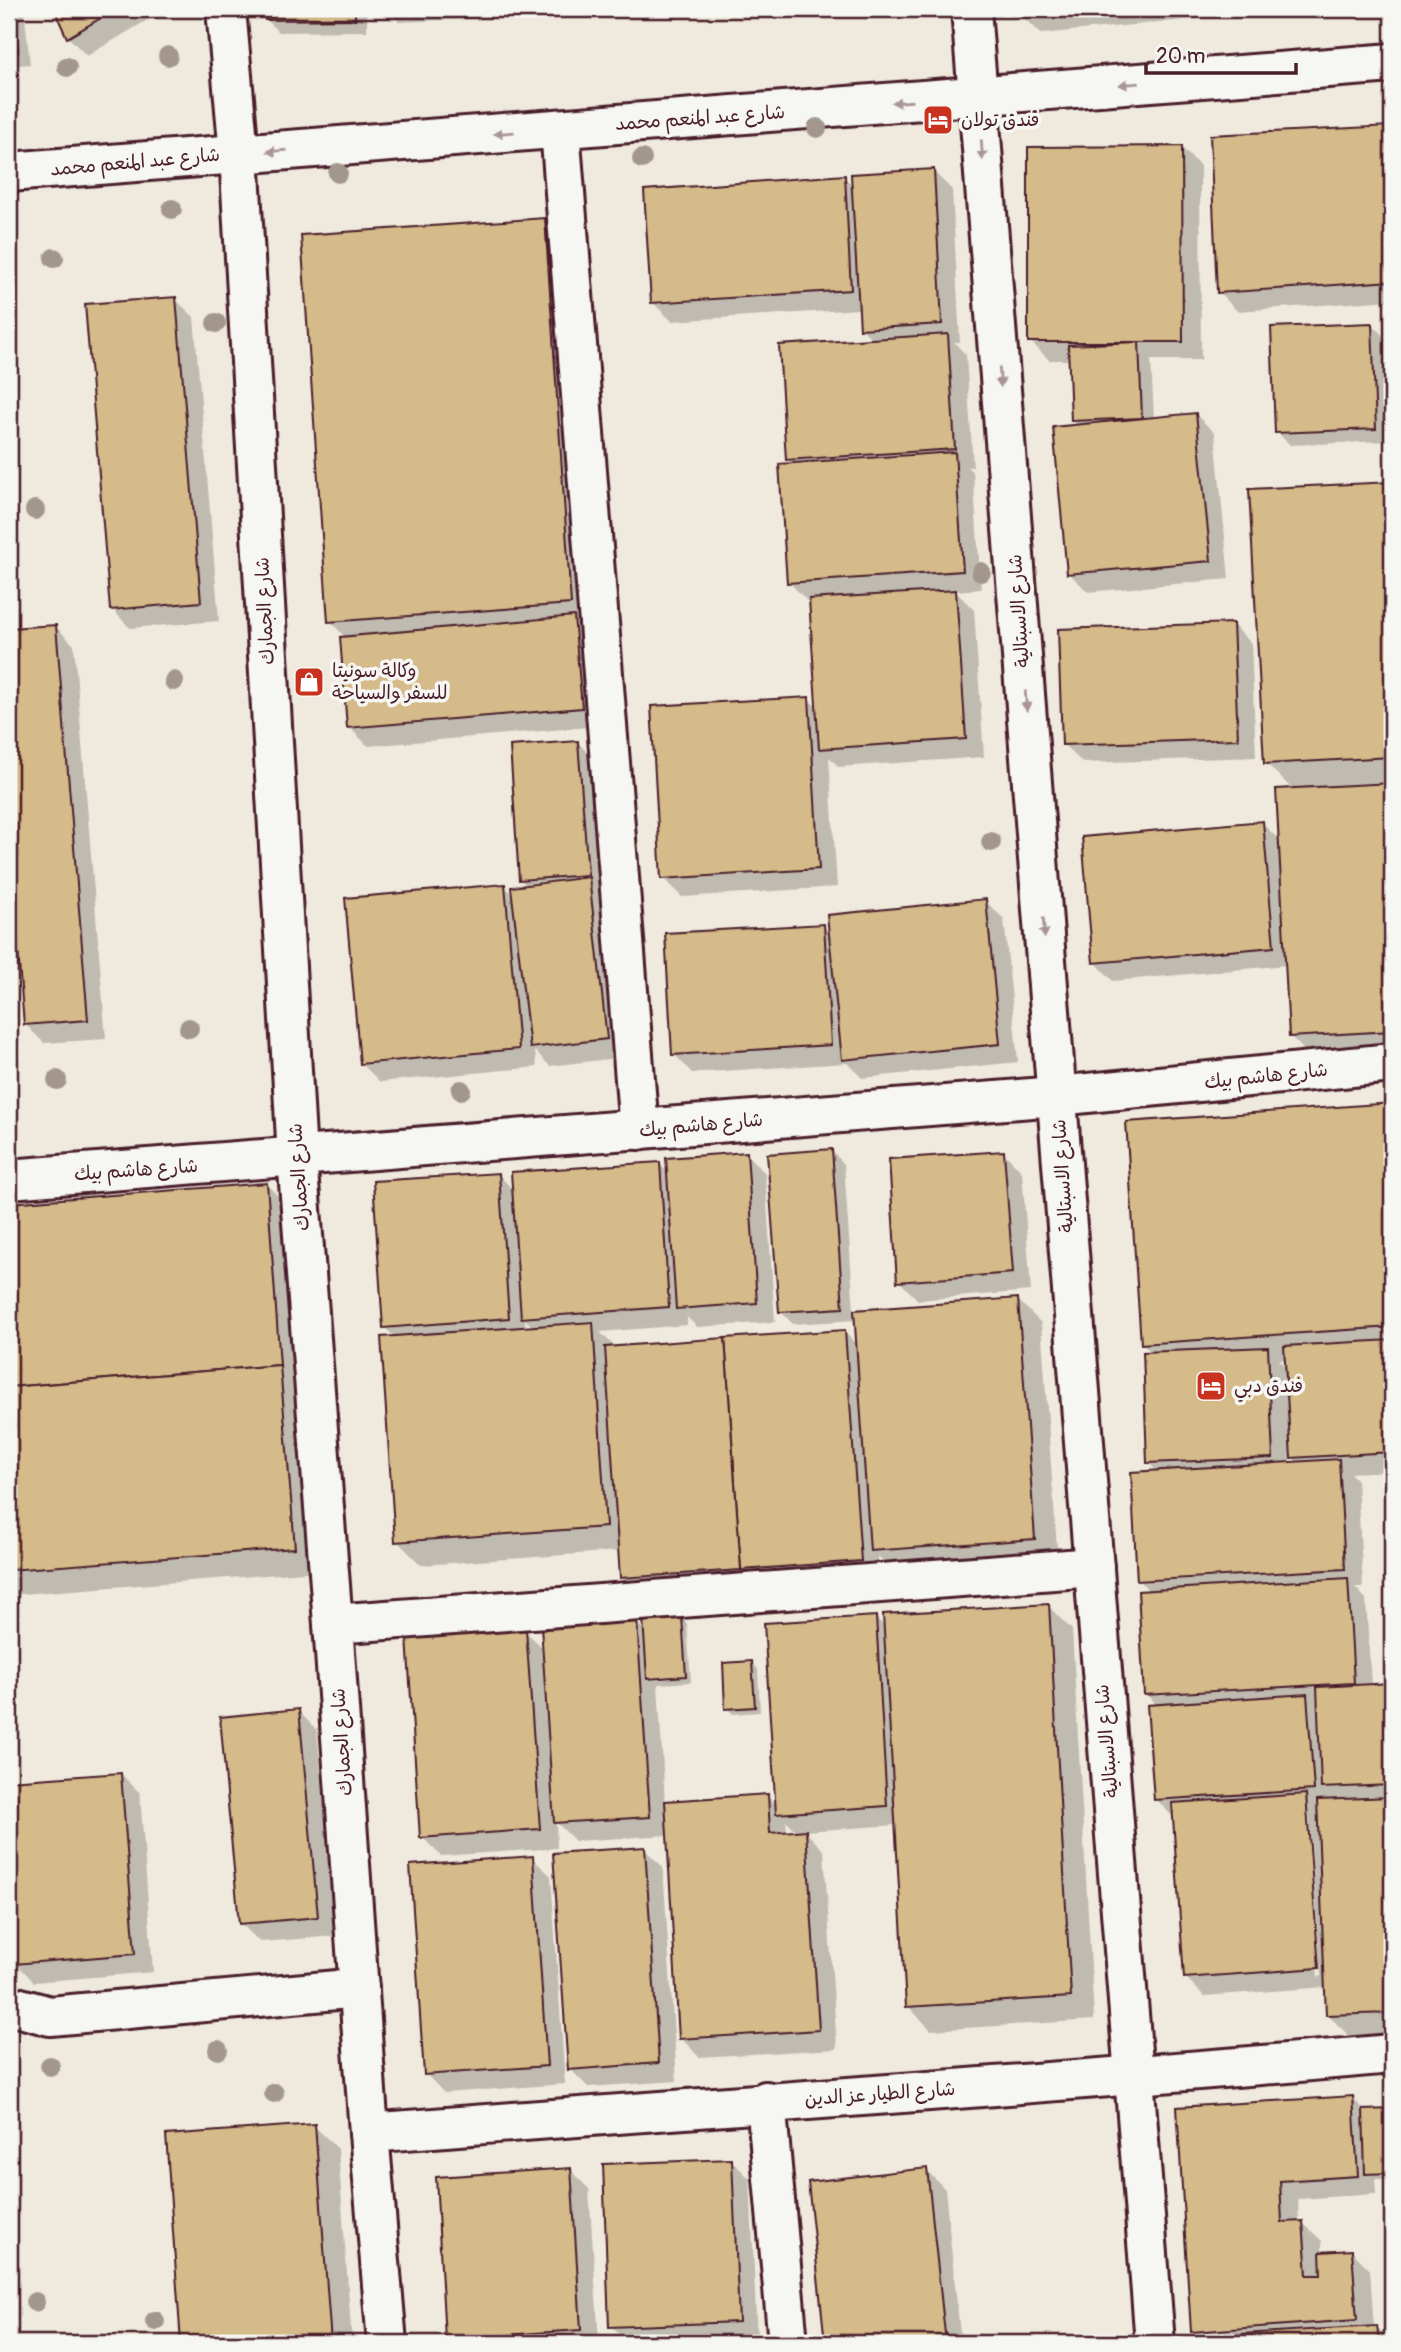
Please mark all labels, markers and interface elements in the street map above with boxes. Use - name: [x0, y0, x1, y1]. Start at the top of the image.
- scale bar: [1146, 32, 1296, 76]
- text: 20 m: [1156, 43, 1205, 70]
- one-way arrow: [1118, 79, 1140, 90]
- one-way arrow: [891, 97, 913, 108]
- street label: شارع عبد المنعم محمد: [614, 100, 786, 138]
- hotel icon: فندق تولان: [921, 103, 955, 137]
- place label: فندق تولان: [961, 108, 1039, 132]
- one-way arrow: [493, 128, 515, 139]
- one-way arrow: [977, 139, 988, 161]
- street label: شارع عبد المنعم محمد: [49, 143, 221, 183]
- one-way arrow: [266, 146, 288, 157]
- one-way arrow: [995, 366, 1006, 388]
- street label: شارع الاسبتالية: [1003, 553, 1036, 669]
- street label: شارع الجمارك: [250, 556, 281, 666]
- place label: وكالة سونيتا للسفر والسياحة: [332, 659, 447, 705]
- shop icon: وكالة سونيتا للسفر والسياحة: [292, 665, 326, 699]
- one-way arrow: [1021, 691, 1032, 713]
- one-way arrow: [1039, 917, 1050, 939]
- street label: شارع هاشم بيك: [1203, 1058, 1329, 1096]
- street label: شارع هاشم بيك: [638, 1108, 764, 1144]
- street label: شارع الاسبتالية: [1047, 1118, 1080, 1234]
- street label: شارع الجمارك: [283, 1122, 316, 1232]
- street label: شارع هاشم بيك: [73, 1154, 199, 1188]
- hotel icon: فندق دبي: [1194, 1369, 1228, 1403]
- place label: فندق دبي: [1234, 1374, 1303, 1402]
- street label: شارع الاسبتالية: [1090, 1683, 1125, 1799]
- street label: شارع الجمارك: [326, 1687, 359, 1797]
- street label: شارع الطيار عز الدين: [804, 2077, 956, 2112]

